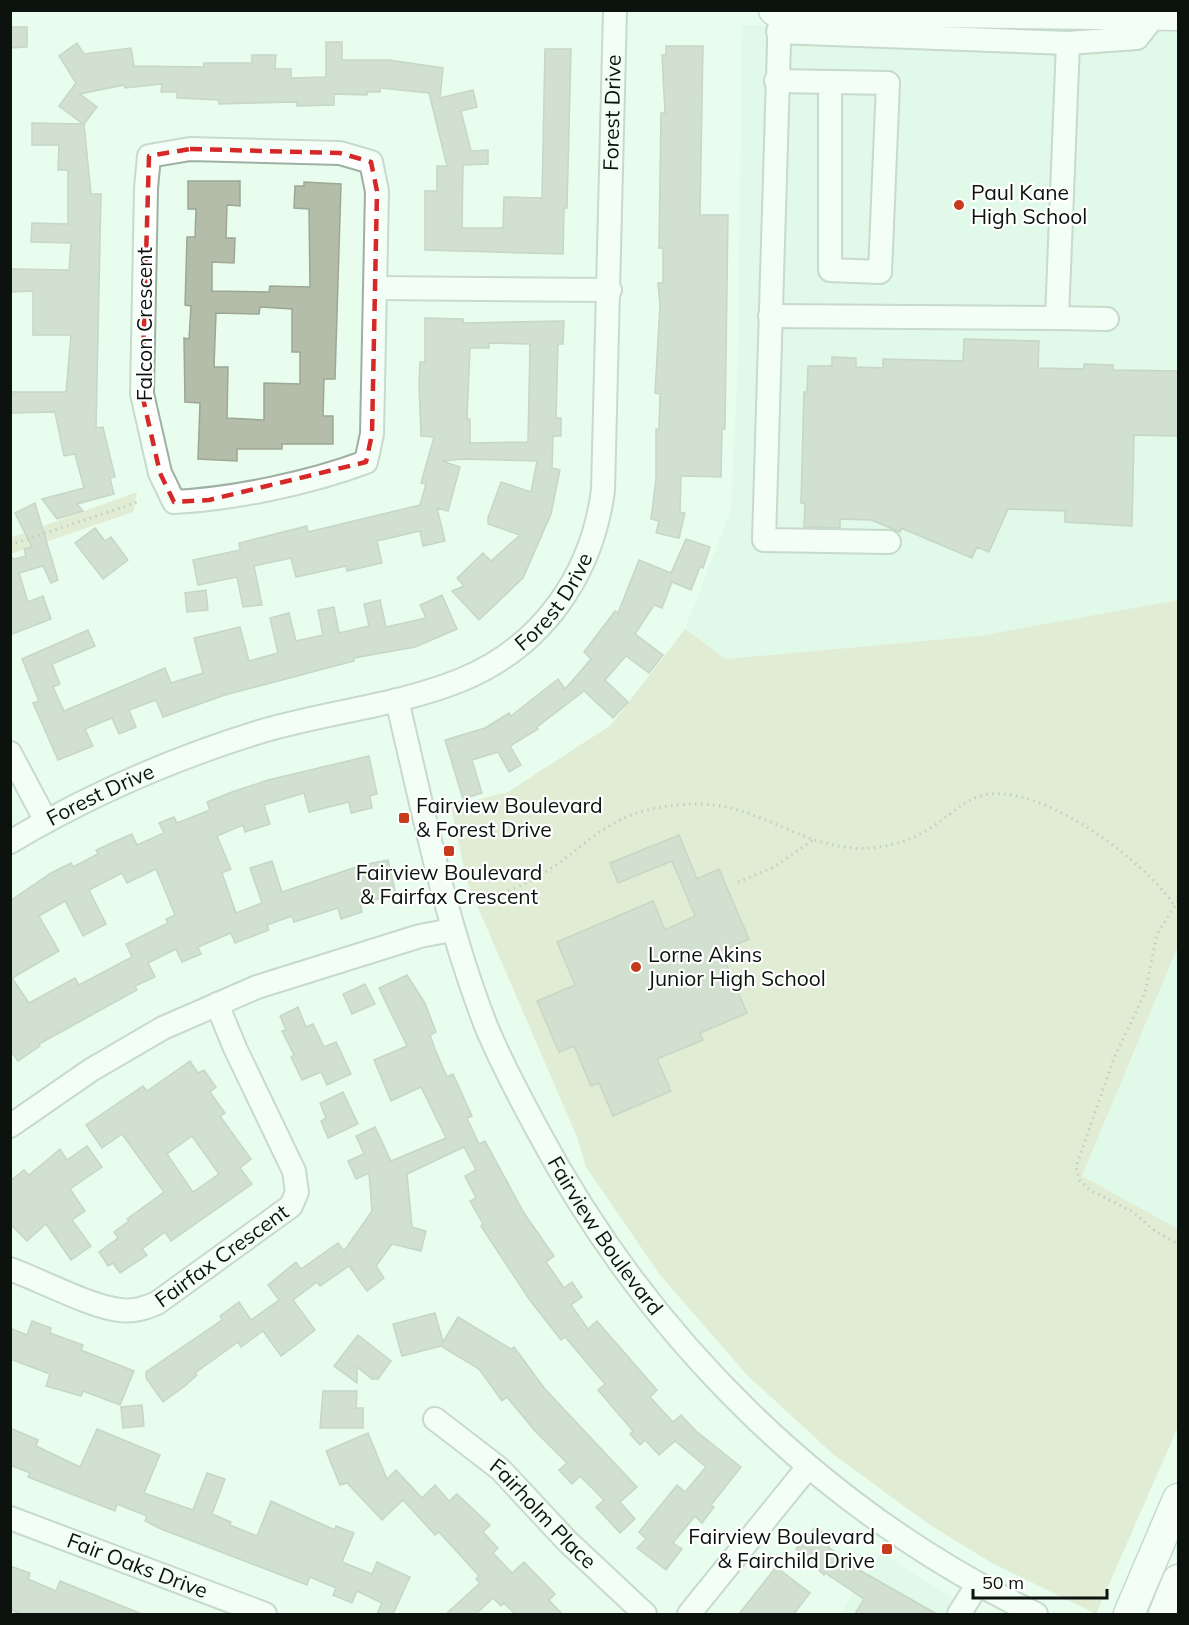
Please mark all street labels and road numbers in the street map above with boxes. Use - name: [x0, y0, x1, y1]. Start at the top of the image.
- street label: Forest Drive: [597, 54, 626, 171]
- street label: Falcon Crescent: [131, 247, 157, 401]
- street label: Forest Drive: [509, 549, 597, 656]
- street label: Forest Drive: [42, 757, 158, 831]
- street label: Fairview Boulevard: [543, 1151, 669, 1320]
- street label: Fairfax Crescent: [150, 1198, 293, 1312]
- street label: Fairholm Place: [485, 1452, 602, 1574]
- street label: Fair Oaks Drive: [64, 1527, 212, 1603]

